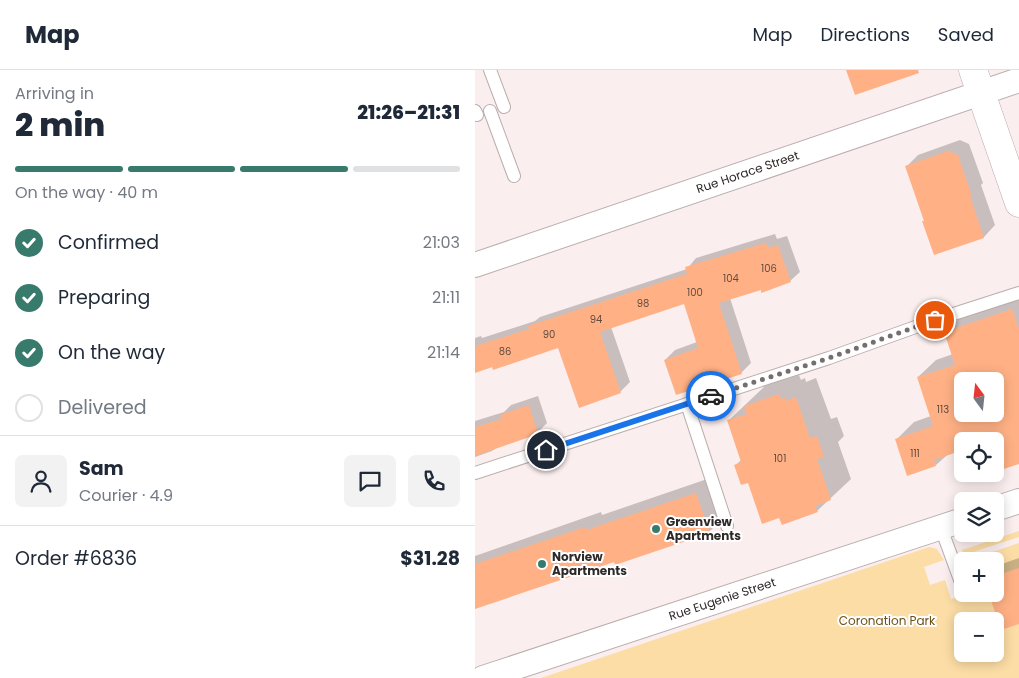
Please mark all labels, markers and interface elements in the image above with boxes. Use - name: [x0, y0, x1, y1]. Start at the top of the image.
- text: Map: [25, 18, 80, 51]
- text: Map: [753, 22, 792, 47]
- text: Directions: [820, 22, 910, 47]
- text: Saved: [938, 22, 994, 47]
- text: Arriving in: [15, 82, 94, 105]
- text: 21:26–21:31: [357, 99, 460, 126]
- text: 2 min: [15, 102, 105, 147]
- street label: Rue Horace Street: [694, 146, 801, 197]
- text: On the way · 40 m: [15, 181, 158, 204]
- icon: check: [15, 229, 43, 257]
- text: Confirmed: [58, 229, 159, 256]
- text: 21:03: [423, 231, 460, 254]
- house number: 106: [761, 261, 777, 276]
- house number: 104: [723, 271, 739, 286]
- icon: check: [15, 284, 43, 312]
- text: Preparing: [58, 284, 150, 311]
- house number: 100: [687, 285, 703, 300]
- text: 21:11: [432, 286, 460, 309]
- house number: 98: [637, 296, 649, 311]
- pin: [914, 299, 956, 341]
- icon: bag: [921, 306, 949, 334]
- house number: 94: [590, 312, 602, 327]
- house number: 90: [543, 327, 555, 342]
- icon: check: [15, 339, 43, 367]
- text: On the way: [58, 339, 165, 366]
- text: 21:14: [427, 341, 460, 364]
- house number: 86: [499, 344, 511, 359]
- courier: [686, 371, 736, 421]
- north arrow: [954, 372, 1004, 422]
- map controls: [954, 372, 1004, 662]
- icon: car: [697, 382, 725, 410]
- text: Delivered: [58, 394, 147, 421]
- house number: 113: [937, 402, 949, 417]
- pin: [525, 429, 567, 471]
- button: locate: [954, 432, 1004, 482]
- icon: home: [532, 436, 560, 464]
- house number: 111: [910, 446, 920, 461]
- house number: 101: [774, 451, 786, 466]
- button: person: [15, 455, 67, 507]
- text: Sam: [79, 455, 124, 482]
- button: chat: [344, 455, 396, 507]
- button: phone: [408, 455, 460, 507]
- text: Courier · 4.9: [79, 484, 173, 507]
- button: layers: [954, 492, 1004, 542]
- place label: Greenview Apartments: [666, 513, 741, 544]
- marker: Greenview Apartments: [650, 523, 662, 535]
- text: Order #6836: [15, 545, 137, 572]
- text: $31.28: [400, 545, 460, 572]
- place label: Norview Apartments: [552, 548, 627, 579]
- button: +: [954, 552, 1004, 602]
- marker: Norview Apartments: [536, 558, 548, 570]
- street label: Rue Eugenie Street: [667, 573, 778, 624]
- park label: Coronation Park: [839, 612, 936, 629]
- button: −: [954, 612, 1004, 662]

